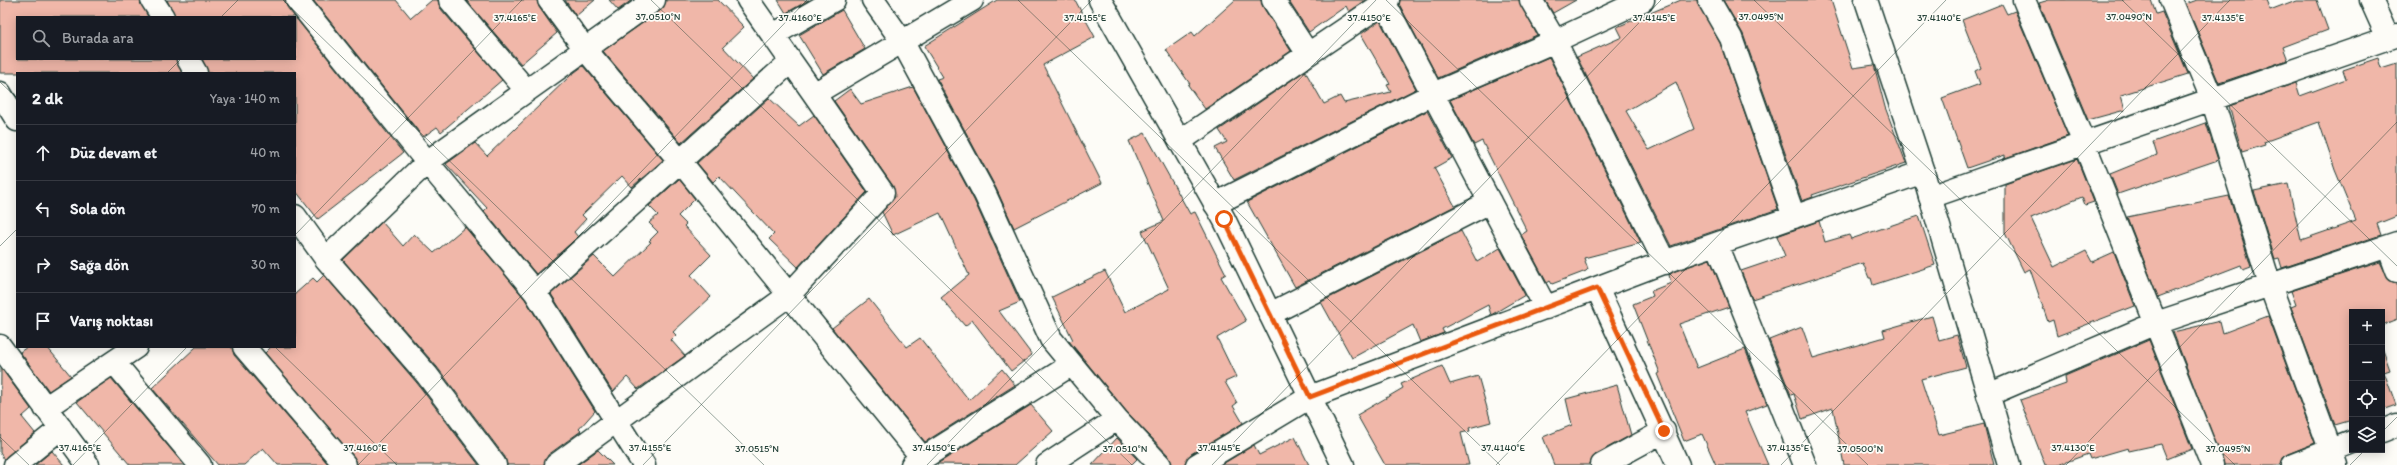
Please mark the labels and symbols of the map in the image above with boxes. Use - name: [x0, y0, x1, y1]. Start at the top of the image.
- text: 37.0510°N: [636, 10, 681, 23]
- text: 37.0495°N: [1738, 10, 1784, 23]
- text: 37.0490°N: [2106, 10, 2152, 23]
- text: 37.4165°E: [494, 11, 537, 24]
- text: 37.4160°E: [778, 11, 822, 24]
- text: 37.4155°E: [1064, 11, 1107, 24]
- text: 37.4150°E: [1347, 11, 1391, 24]
- text: 37.4145°E: [1632, 11, 1676, 24]
- text: 37.4140°E: [1917, 11, 1962, 24]
- text: 37.4135°E: [2202, 11, 2245, 24]
- route start: [1215, 210, 1233, 228]
- route end: [1655, 422, 1673, 440]
- text: 37.4165°E: [59, 441, 102, 454]
- text: 37.4160°E: [343, 441, 387, 454]
- text: 37.4155°E: [629, 441, 672, 454]
- text: 37.4150°E: [912, 441, 956, 454]
- text: 37.4145°E: [1197, 441, 1241, 454]
- text: 37.4140°E: [1481, 441, 1526, 454]
- text: 37.4135°E: [1767, 441, 1810, 454]
- text: 37.4130°E: [2051, 441, 2095, 454]
- text: 37.0515°N: [735, 442, 779, 455]
- text: 37.0510°N: [1103, 442, 1148, 455]
- text: 37.0500°N: [1837, 442, 1883, 455]
- text: 37.0495°N: [2205, 442, 2251, 455]

